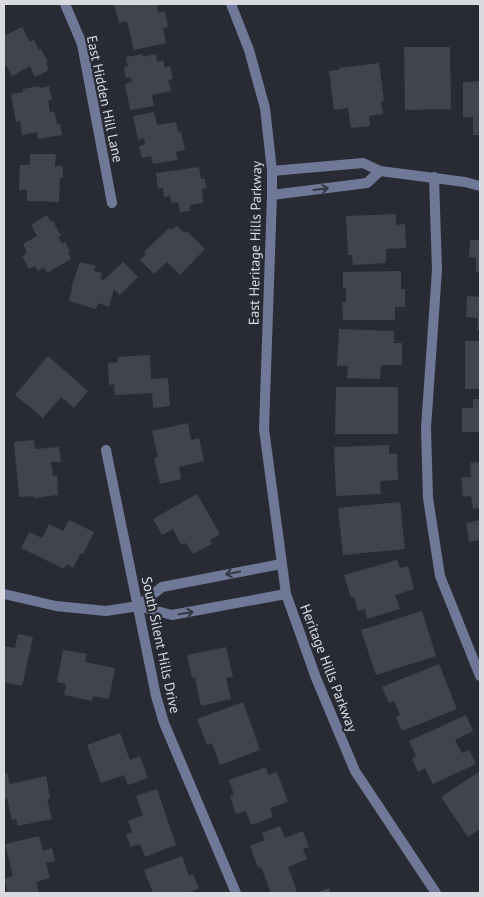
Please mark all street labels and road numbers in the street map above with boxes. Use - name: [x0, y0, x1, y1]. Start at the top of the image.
- street label: East Hidden Hill Lane: [83, 34, 127, 164]
- street label: East Heritage Hills Parkway: [245, 160, 265, 325]
- street label: South Silent Hills Drive: [138, 575, 184, 715]
- street label: Heritage Hills Parkway: [296, 601, 362, 735]

